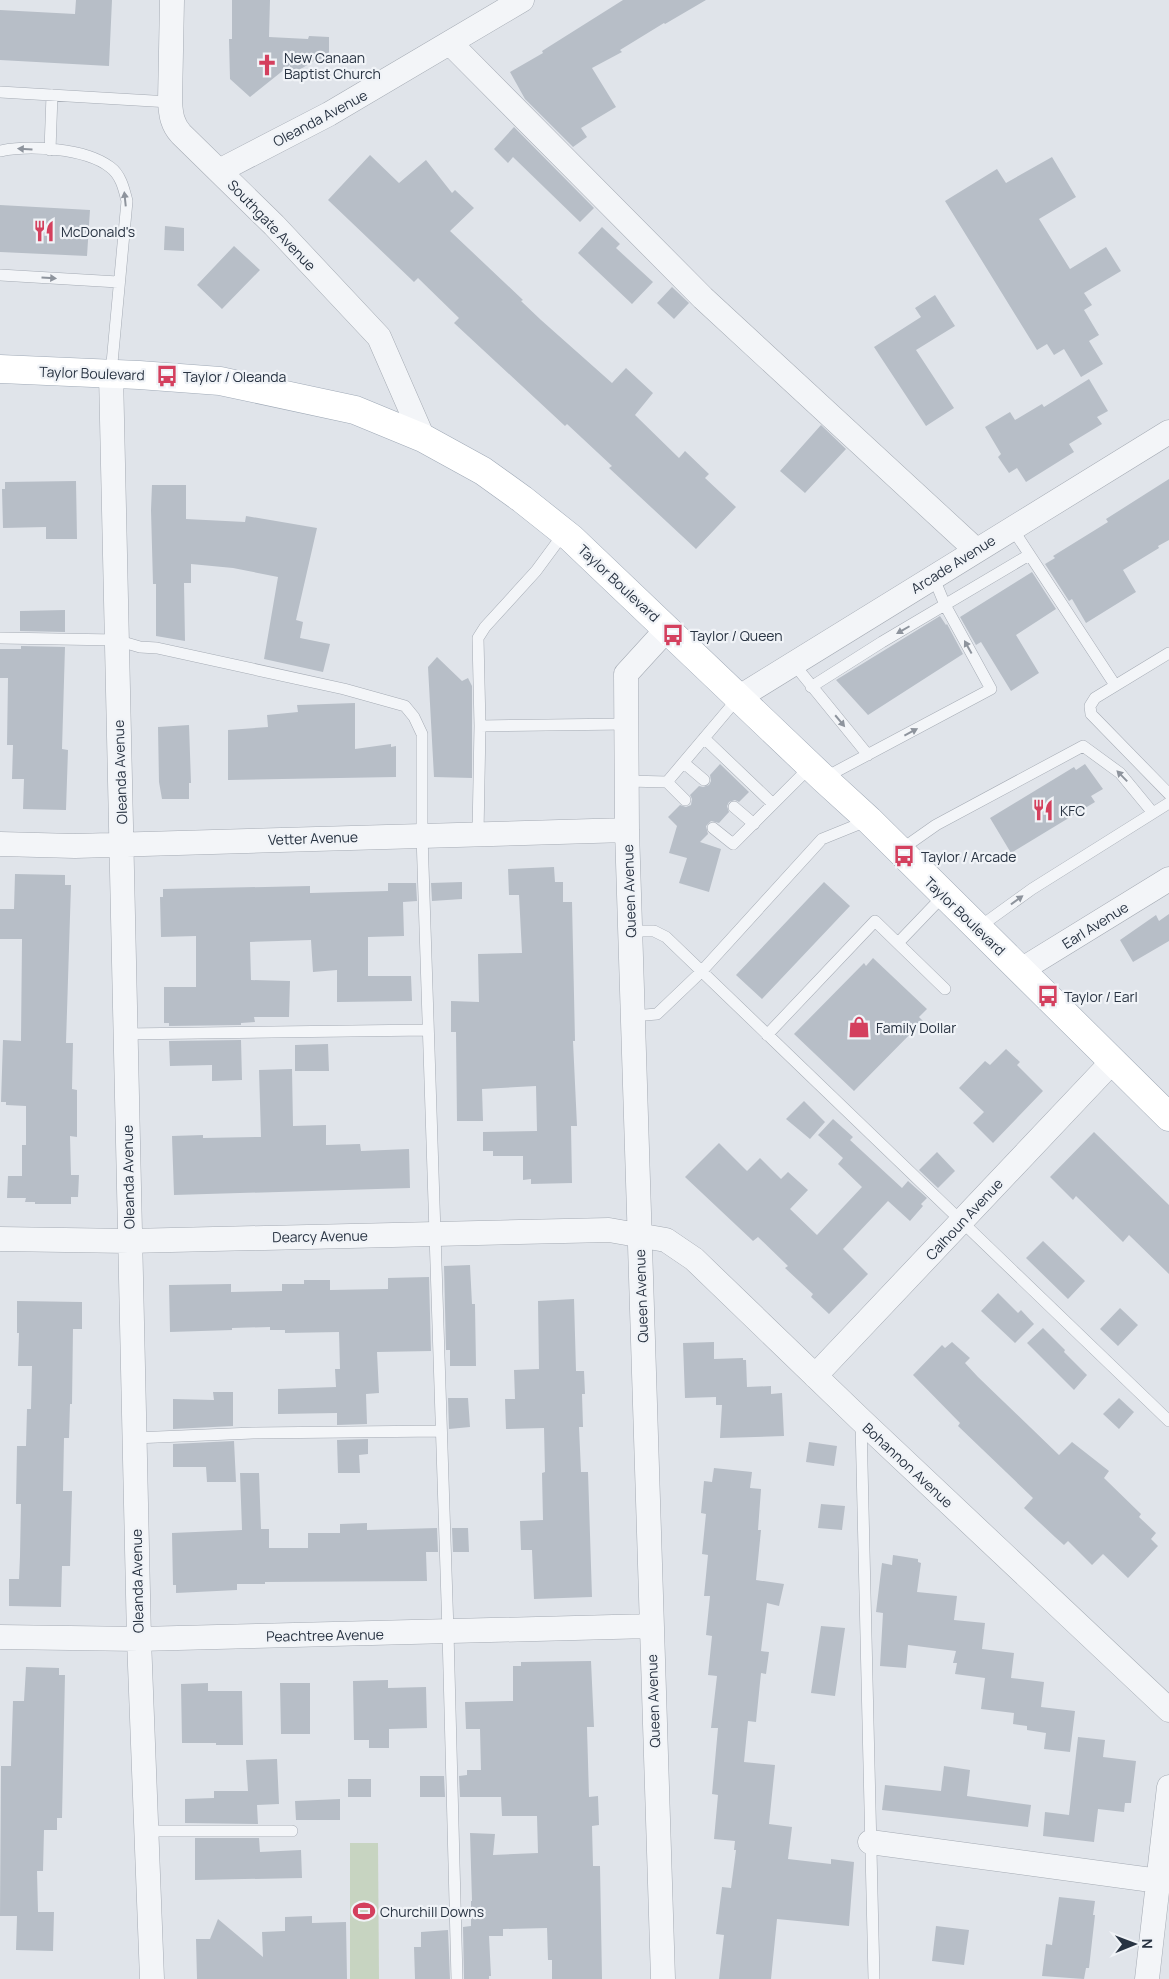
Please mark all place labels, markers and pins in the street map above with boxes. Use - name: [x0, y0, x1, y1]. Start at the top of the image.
- place label: New Canaan Baptist Church: [284, 48, 381, 83]
- church icon: New Canaan Baptist Church: [254, 52, 280, 78]
- restaurant icon: McDonald's: [31, 218, 57, 244]
- place label: McDonald's: [61, 222, 135, 241]
- bus stop icon: Taylor / Oleanda: [154, 363, 180, 389]
- place label: Taylor / Oleanda: [183, 367, 286, 386]
- bus stop icon: Taylor / Queen: [660, 622, 686, 648]
- place label: Taylor / Queen: [690, 626, 783, 645]
- restaurant icon: KFC: [1030, 797, 1056, 823]
- place label: KFC: [1060, 801, 1085, 820]
- bus stop icon: Taylor / Arcade: [891, 843, 917, 869]
- place label: Taylor / Arcade: [921, 847, 1016, 866]
- bus stop icon: Taylor / Earl: [1035, 983, 1061, 1009]
- place label: Taylor / Earl: [1064, 987, 1138, 1006]
- shop icon: Family Dollar: [846, 1014, 872, 1040]
- place label: Family Dollar: [876, 1018, 956, 1037]
- sports icon: Churchill Downs: [351, 1898, 377, 1924]
- place label: Churchill Downs: [380, 1902, 484, 1921]

